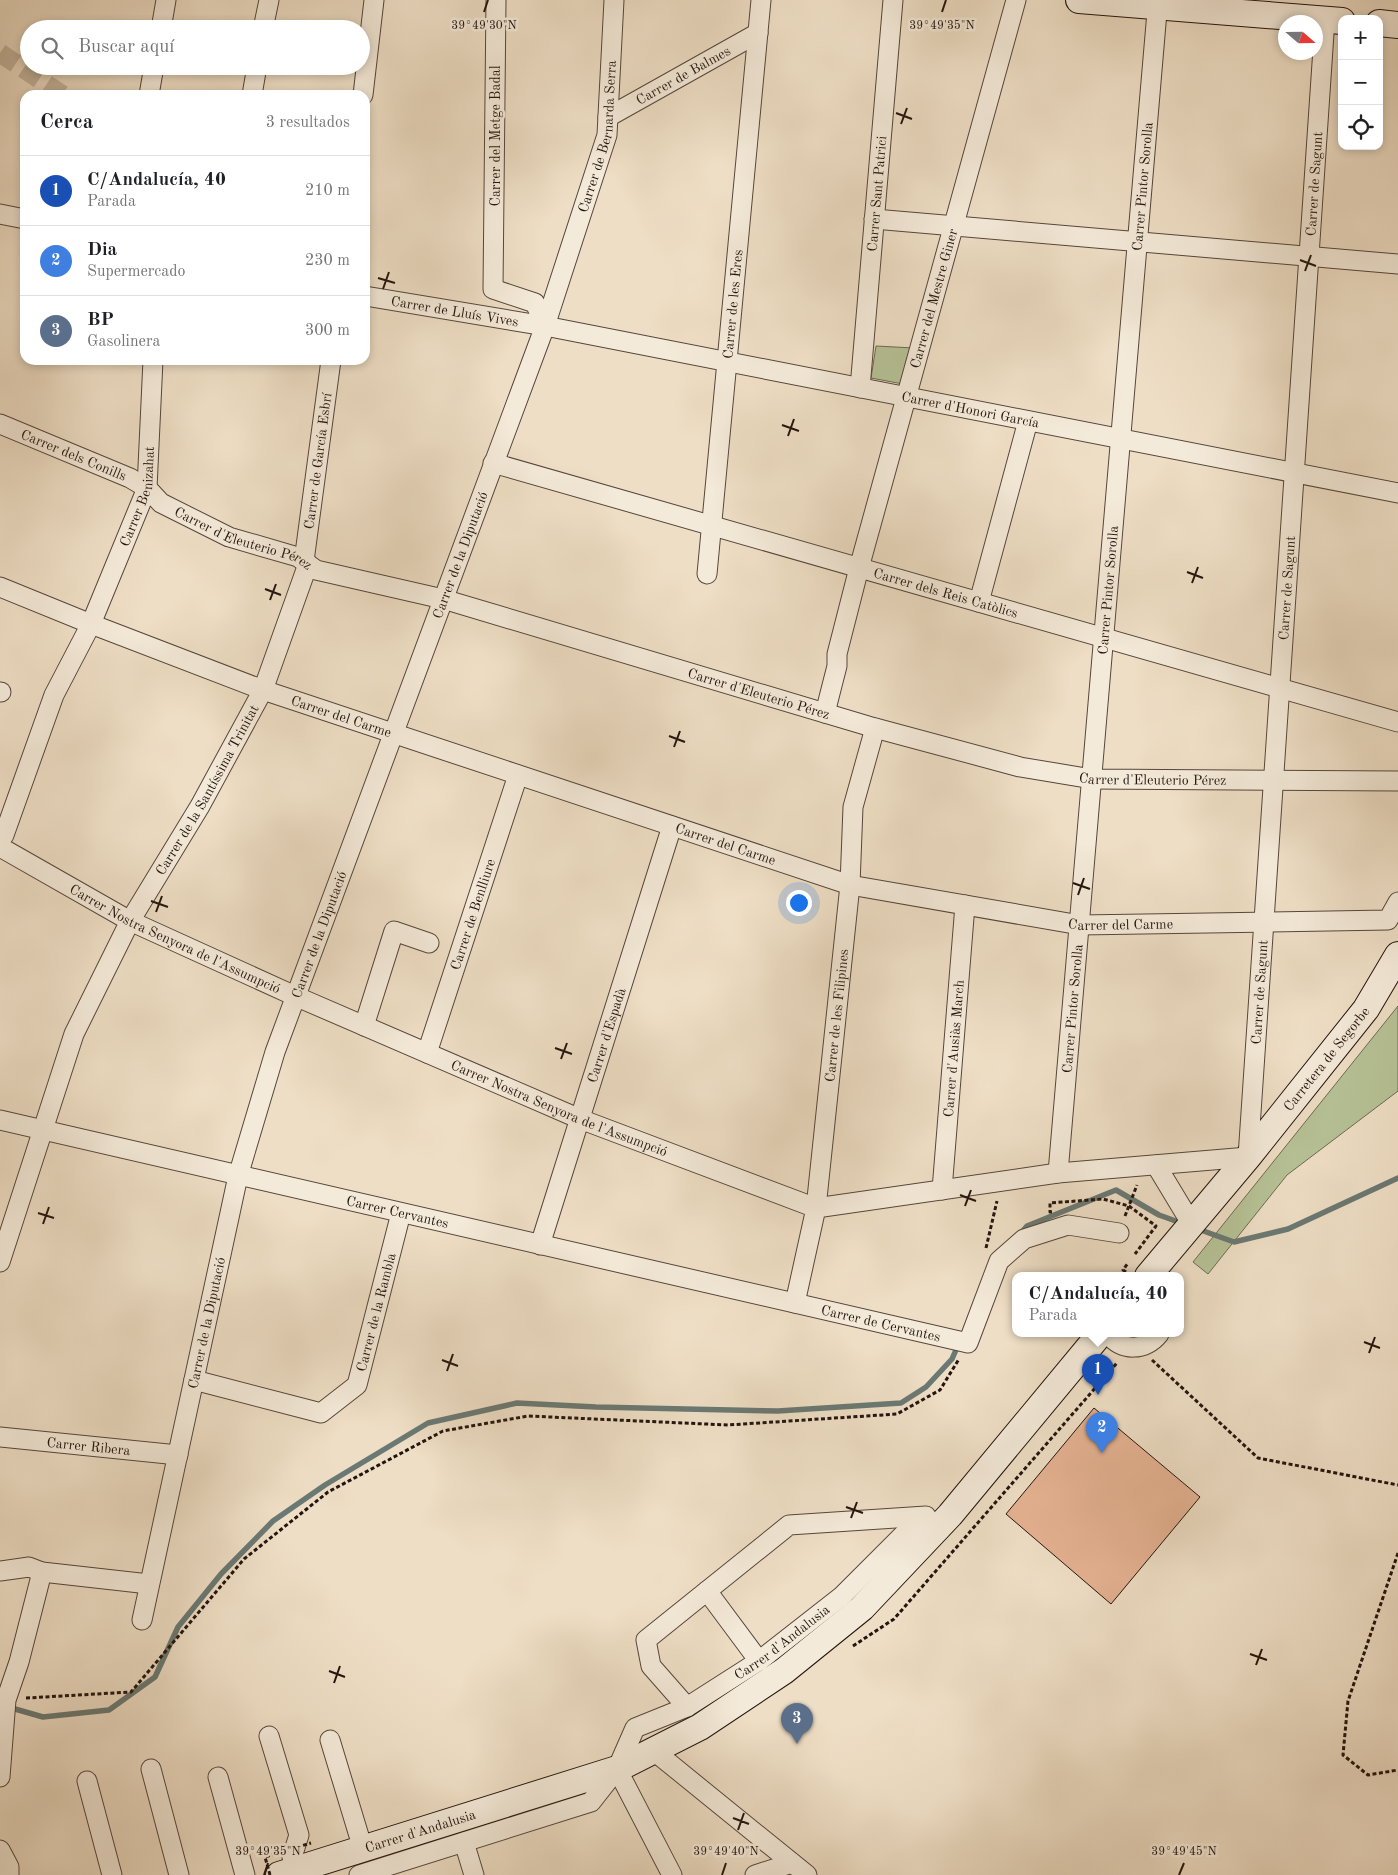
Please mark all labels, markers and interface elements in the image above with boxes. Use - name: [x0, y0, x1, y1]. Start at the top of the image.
- north arrow: [1278, 15, 1323, 60]
- map controls: [1338, 15, 1383, 150]
- button: +: [1338, 15, 1383, 60]
- text: 39°49'35"N: [909, 19, 975, 32]
- search box: [20, 20, 370, 75]
- text: 39°49'30"N: [451, 20, 517, 32]
- icon: search: [38, 34, 66, 62]
- text: Buscar aquí: [78, 38, 174, 57]
- street label: Carrer de Balmes: [634, 44, 733, 108]
- street label: Carrer de Bernarda Serra: [576, 60, 619, 214]
- button: −: [1338, 60, 1383, 105]
- street label: Carrer del Metge Badal: [489, 65, 503, 206]
- button: locate: [1338, 105, 1383, 150]
- text: Cerca: [40, 112, 93, 133]
- text: 3 resultados: [266, 115, 350, 131]
- street label: Carrer Pintor Sorolla: [1131, 122, 1156, 252]
- street label: Carrer de Sagunt: [1304, 131, 1325, 237]
- street label: Carrer Sant Patrici: [866, 135, 889, 252]
- text: C/Andalucía, 40: [87, 171, 226, 190]
- text: 1: [51, 183, 61, 199]
- text: 210 m: [305, 183, 350, 199]
- text: Parada: [87, 194, 136, 210]
- street label: Carrer del Mestre Giner: [909, 227, 961, 370]
- text: Dia: [87, 241, 117, 260]
- street label: Carrer de les Eres: [721, 249, 745, 360]
- text: 2: [51, 253, 61, 269]
- text: 230 m: [305, 253, 350, 269]
- text: Supermercado: [87, 264, 185, 280]
- street label: Carrer de Lluís Vives: [390, 294, 520, 329]
- text: BP: [87, 311, 114, 330]
- text: 3: [51, 323, 61, 339]
- text: 300 m: [305, 323, 350, 339]
- text: Gasolinera: [87, 334, 160, 350]
- street label: Carrer d'Honori García: [900, 390, 1040, 431]
- street label: Carrer de García Esbrí: [302, 392, 335, 530]
- street label: Carrer dels Conills: [19, 428, 128, 484]
- street label: Carrer Benizahat: [118, 446, 157, 549]
- street label: Carrer de la Diputació: [431, 490, 491, 621]
- street label: Carrer d'Eleuterio Pérez: [172, 505, 314, 573]
- street label: Carrer Pintor Sorolla: [1096, 525, 1121, 655]
- street label: Carrer de Sagunt: [1277, 535, 1298, 641]
- street label: Carrer dels Reis Catòlics: [872, 566, 1019, 621]
- street label: Carrer d'Eleuterio Pérez: [686, 666, 831, 722]
- street label: Carrer del Carme: [289, 694, 393, 740]
- street label: Carrer de la Santíssima Trinitat: [154, 703, 262, 878]
- street label: Carrer d'Eleuterio Pérez: [1078, 771, 1226, 788]
- street label: Carrer del Carme: [673, 821, 777, 868]
- street label: Carrer de Benlliure: [449, 857, 498, 972]
- street label: Carrer de la Diputació: [290, 869, 350, 1000]
- street label: Carrer Nostra Senyora de l'Assumpció: [67, 882, 283, 996]
- your location: [786, 890, 812, 916]
- street label: Carrer del Carme: [1067, 917, 1173, 933]
- street label: Carrer de Sagunt: [1250, 939, 1271, 1045]
- street label: Carrer Pintor Sorolla: [1061, 944, 1085, 1074]
- street label: Carrer de les Filipines: [823, 948, 851, 1083]
- street label: Carrer d'Ausiàs March: [942, 979, 967, 1118]
- street label: Carrer d'Espadà: [586, 986, 629, 1085]
- street label: Carretera de Segorbe: [1281, 1005, 1373, 1114]
- street label: Carrer Nostra Senyora de l'Assumpció: [449, 1058, 669, 1159]
- street label: Carrer Cervantes: [345, 1194, 450, 1231]
- street label: Carrer de la Rambla: [355, 1251, 399, 1373]
- street label: Carrer de la Diputació: [186, 1256, 228, 1390]
- popup: [1012, 1272, 1184, 1337]
- text: C/Andalucía, 40: [1028, 1285, 1168, 1304]
- street label: Carrer de Cervantes: [820, 1303, 942, 1344]
- text: Parada: [1028, 1308, 1077, 1324]
- pin: 1: [1082, 1354, 1114, 1395]
- pin: 2: [1086, 1412, 1118, 1453]
- street label: Carrer Ribera: [46, 1436, 131, 1458]
- street label: Carrer d'Andalusia: [732, 1603, 833, 1683]
- pin: 3: [781, 1703, 813, 1744]
- street label: Carrer d'Andalusia: [363, 1808, 478, 1856]
- text: 39°49'35"N: [235, 1845, 301, 1858]
- text: 39°49'45"N: [1151, 1845, 1217, 1858]
- text: 39°49'40"N: [693, 1846, 759, 1858]

